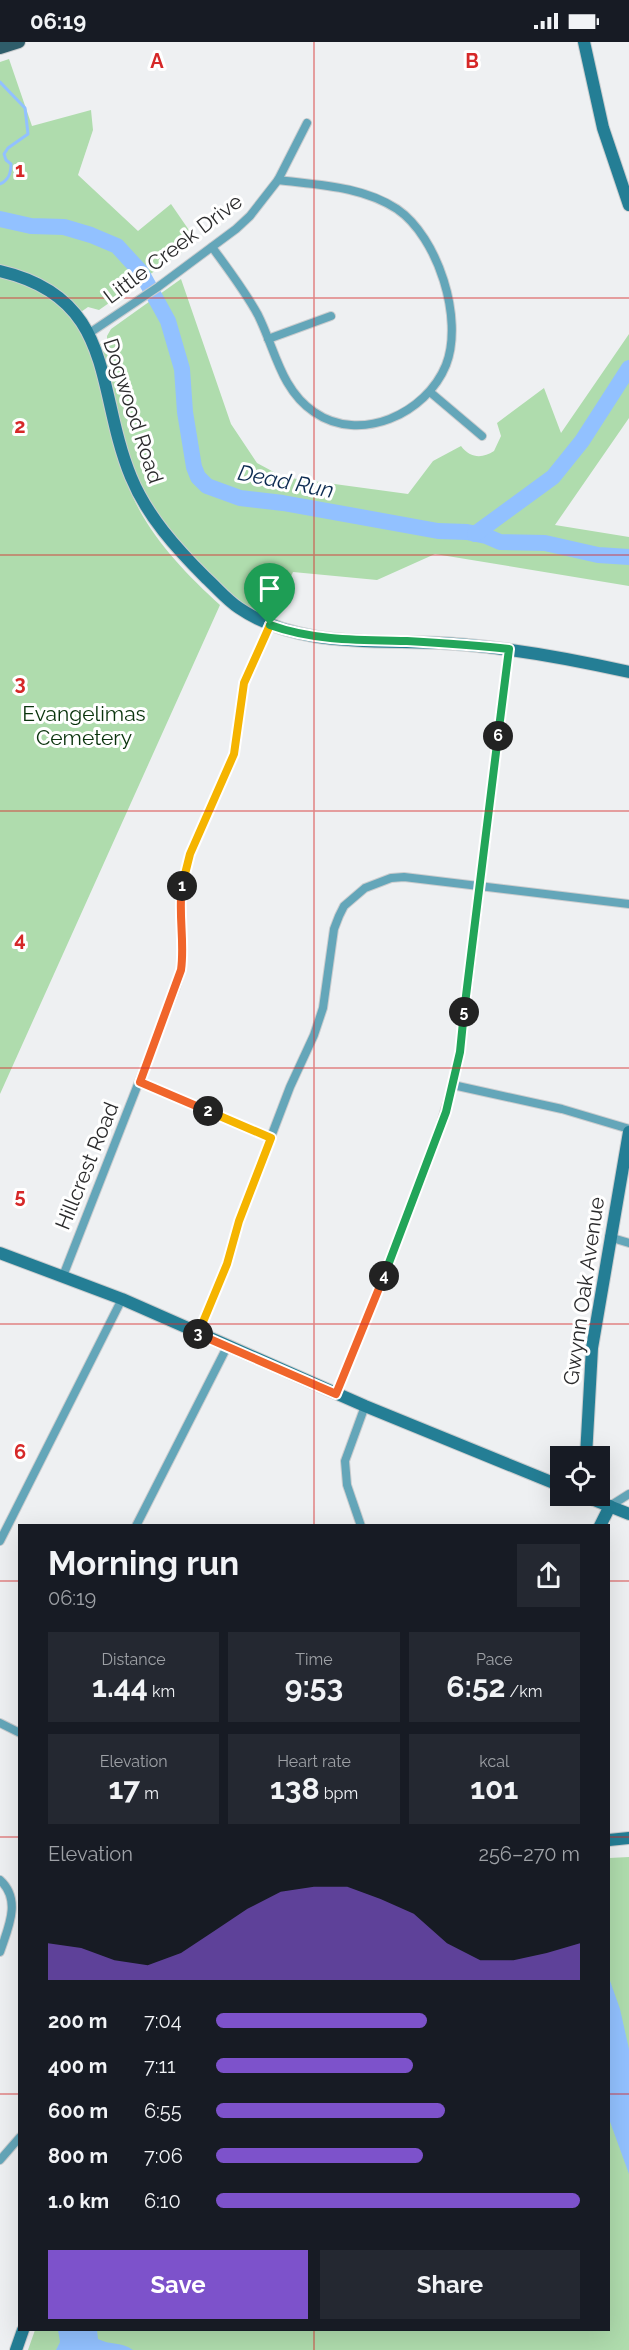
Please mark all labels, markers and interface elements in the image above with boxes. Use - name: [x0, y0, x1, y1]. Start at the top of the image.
- text: 06:19: [30, 8, 86, 34]
- text: A: [150, 49, 164, 73]
- text: B: [465, 49, 479, 73]
- text: 1: [15, 158, 25, 182]
- street label: Little Creek Drive: [99, 188, 247, 309]
- street label: Dogwood Road: [98, 335, 169, 486]
- text: 2: [14, 414, 26, 438]
- water label: Dead Run: [236, 459, 336, 503]
- pin: [244, 563, 295, 625]
- icon: arrive: [253, 572, 286, 605]
- text: 3: [14, 671, 26, 695]
- park label: Evangelimas Cemetery: [22, 701, 146, 750]
- pin: 6: [483, 721, 513, 751]
- text: 6: [493, 726, 503, 745]
- pin: 1: [167, 871, 197, 901]
- text: 1: [178, 876, 186, 895]
- text: 4: [14, 927, 26, 951]
- pin: 5: [449, 997, 479, 1027]
- text: 5: [460, 1002, 468, 1021]
- pin: 2: [193, 1096, 223, 1126]
- street label: Hillcrest Road: [50, 1098, 123, 1233]
- text: 2: [203, 1101, 213, 1120]
- text: 5: [14, 1184, 26, 1208]
- street label: Gwynn Oak Avenue: [558, 1195, 609, 1387]
- pin: 4: [369, 1261, 399, 1291]
- text: 4: [379, 1266, 389, 1285]
- pin: 3: [183, 1319, 213, 1349]
- text: 3: [194, 1324, 202, 1343]
- text: 6: [14, 1440, 26, 1464]
- map controls: [550, 1446, 610, 1506]
- button: locate: [550, 1446, 610, 1506]
- text: Morning run: [48, 1544, 239, 1583]
- button: share: [517, 1544, 580, 1607]
- text: 06:19: [48, 1586, 96, 1610]
- text: Distance: [102, 1650, 166, 1669]
- text: Time: [295, 1650, 333, 1669]
- text: Pace: [476, 1650, 513, 1669]
- text: 1.44: [92, 1669, 148, 1704]
- text: 9:53: [285, 1669, 343, 1704]
- text: 6:52: [446, 1669, 505, 1704]
- text: km: [148, 1682, 175, 1701]
- text: /km: [505, 1682, 542, 1701]
- text: Elevation: [100, 1752, 168, 1771]
- text: Heart rate: [277, 1752, 351, 1771]
- text: kcal: [479, 1752, 509, 1771]
- text: 17: [108, 1771, 140, 1806]
- text: 138: [270, 1771, 320, 1806]
- text: 101: [470, 1771, 518, 1806]
- text: m: [140, 1784, 159, 1803]
- text: bpm: [320, 1784, 358, 1803]
- text: Elevation: [48, 1842, 133, 1866]
- text: 256–270 m: [479, 1842, 580, 1866]
- text: 200 m: [48, 2009, 107, 2033]
- text: 7:04: [144, 2009, 182, 2033]
- text: 400 m: [48, 2054, 107, 2078]
- text: 7:11: [144, 2054, 176, 2078]
- text: 600 m: [48, 2099, 108, 2123]
- text: 6:55: [144, 2099, 182, 2123]
- text: 800 m: [48, 2144, 108, 2168]
- text: 7:06: [144, 2144, 183, 2168]
- text: 1.0 km: [48, 2189, 109, 2213]
- text: 6:10: [144, 2189, 181, 2213]
- button: Save: [48, 2250, 308, 2319]
- button: Share: [320, 2250, 580, 2319]

